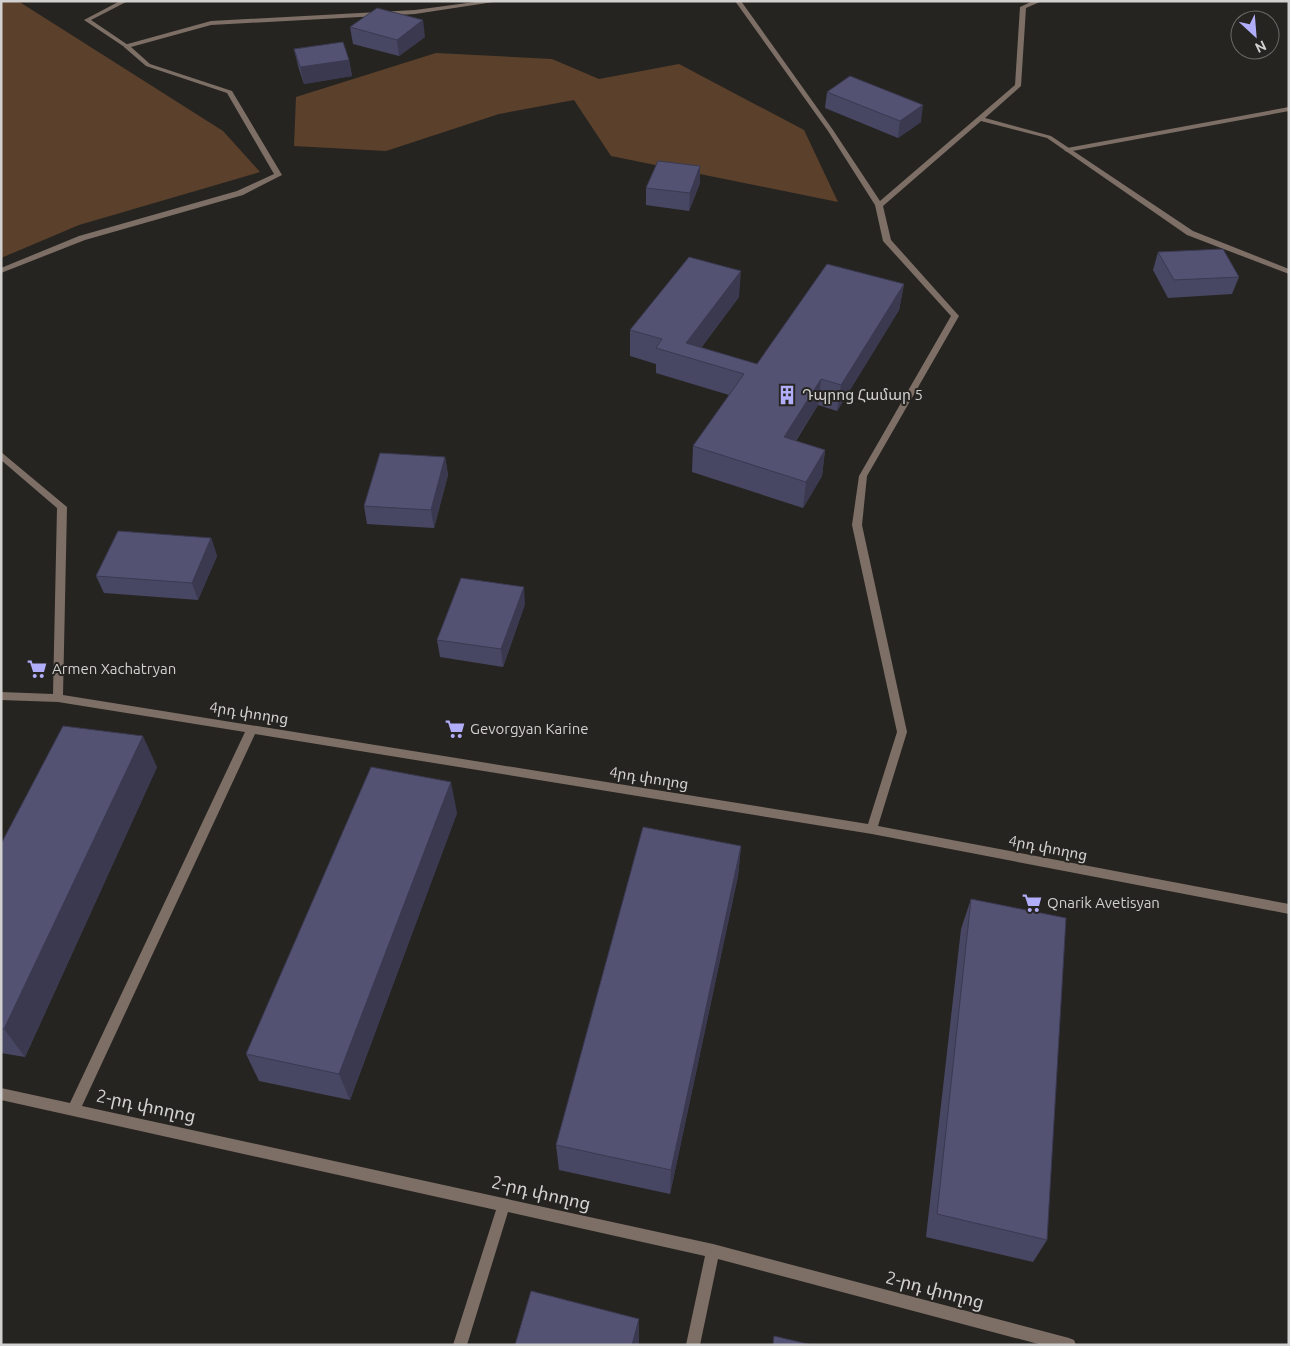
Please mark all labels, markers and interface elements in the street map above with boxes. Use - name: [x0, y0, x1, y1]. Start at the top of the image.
- north arrow: [1230, 10, 1280, 60]
- text: N: [1252, 37, 1269, 56]
- building icon: Դպրոց Համար 5: [776, 384, 798, 406]
- place label: Դպրոց Համար 5: [802, 386, 923, 404]
- supermarket icon: Armen Xachatryan: [26, 658, 48, 680]
- place label: Armen Xachatryan: [52, 660, 176, 677]
- street label: 4րդ փողոց: [208, 698, 290, 728]
- supermarket icon: Gevorgyan Karine: [444, 718, 466, 740]
- place label: Gevorgyan Karine: [470, 720, 589, 737]
- street label: 4րդ փողոց: [608, 763, 690, 793]
- street label: 4րդ փողոց: [1007, 832, 1089, 864]
- supermarket icon: Qnarik Avetisyan: [1021, 892, 1043, 914]
- place label: Qnarik Avetisyan: [1047, 894, 1160, 911]
- street label: 2-րդ փողոց: [94, 1085, 198, 1126]
- street label: 2-րդ փողոց: [489, 1171, 593, 1214]
- street label: 2-րդ փողոց: [884, 1266, 987, 1313]

